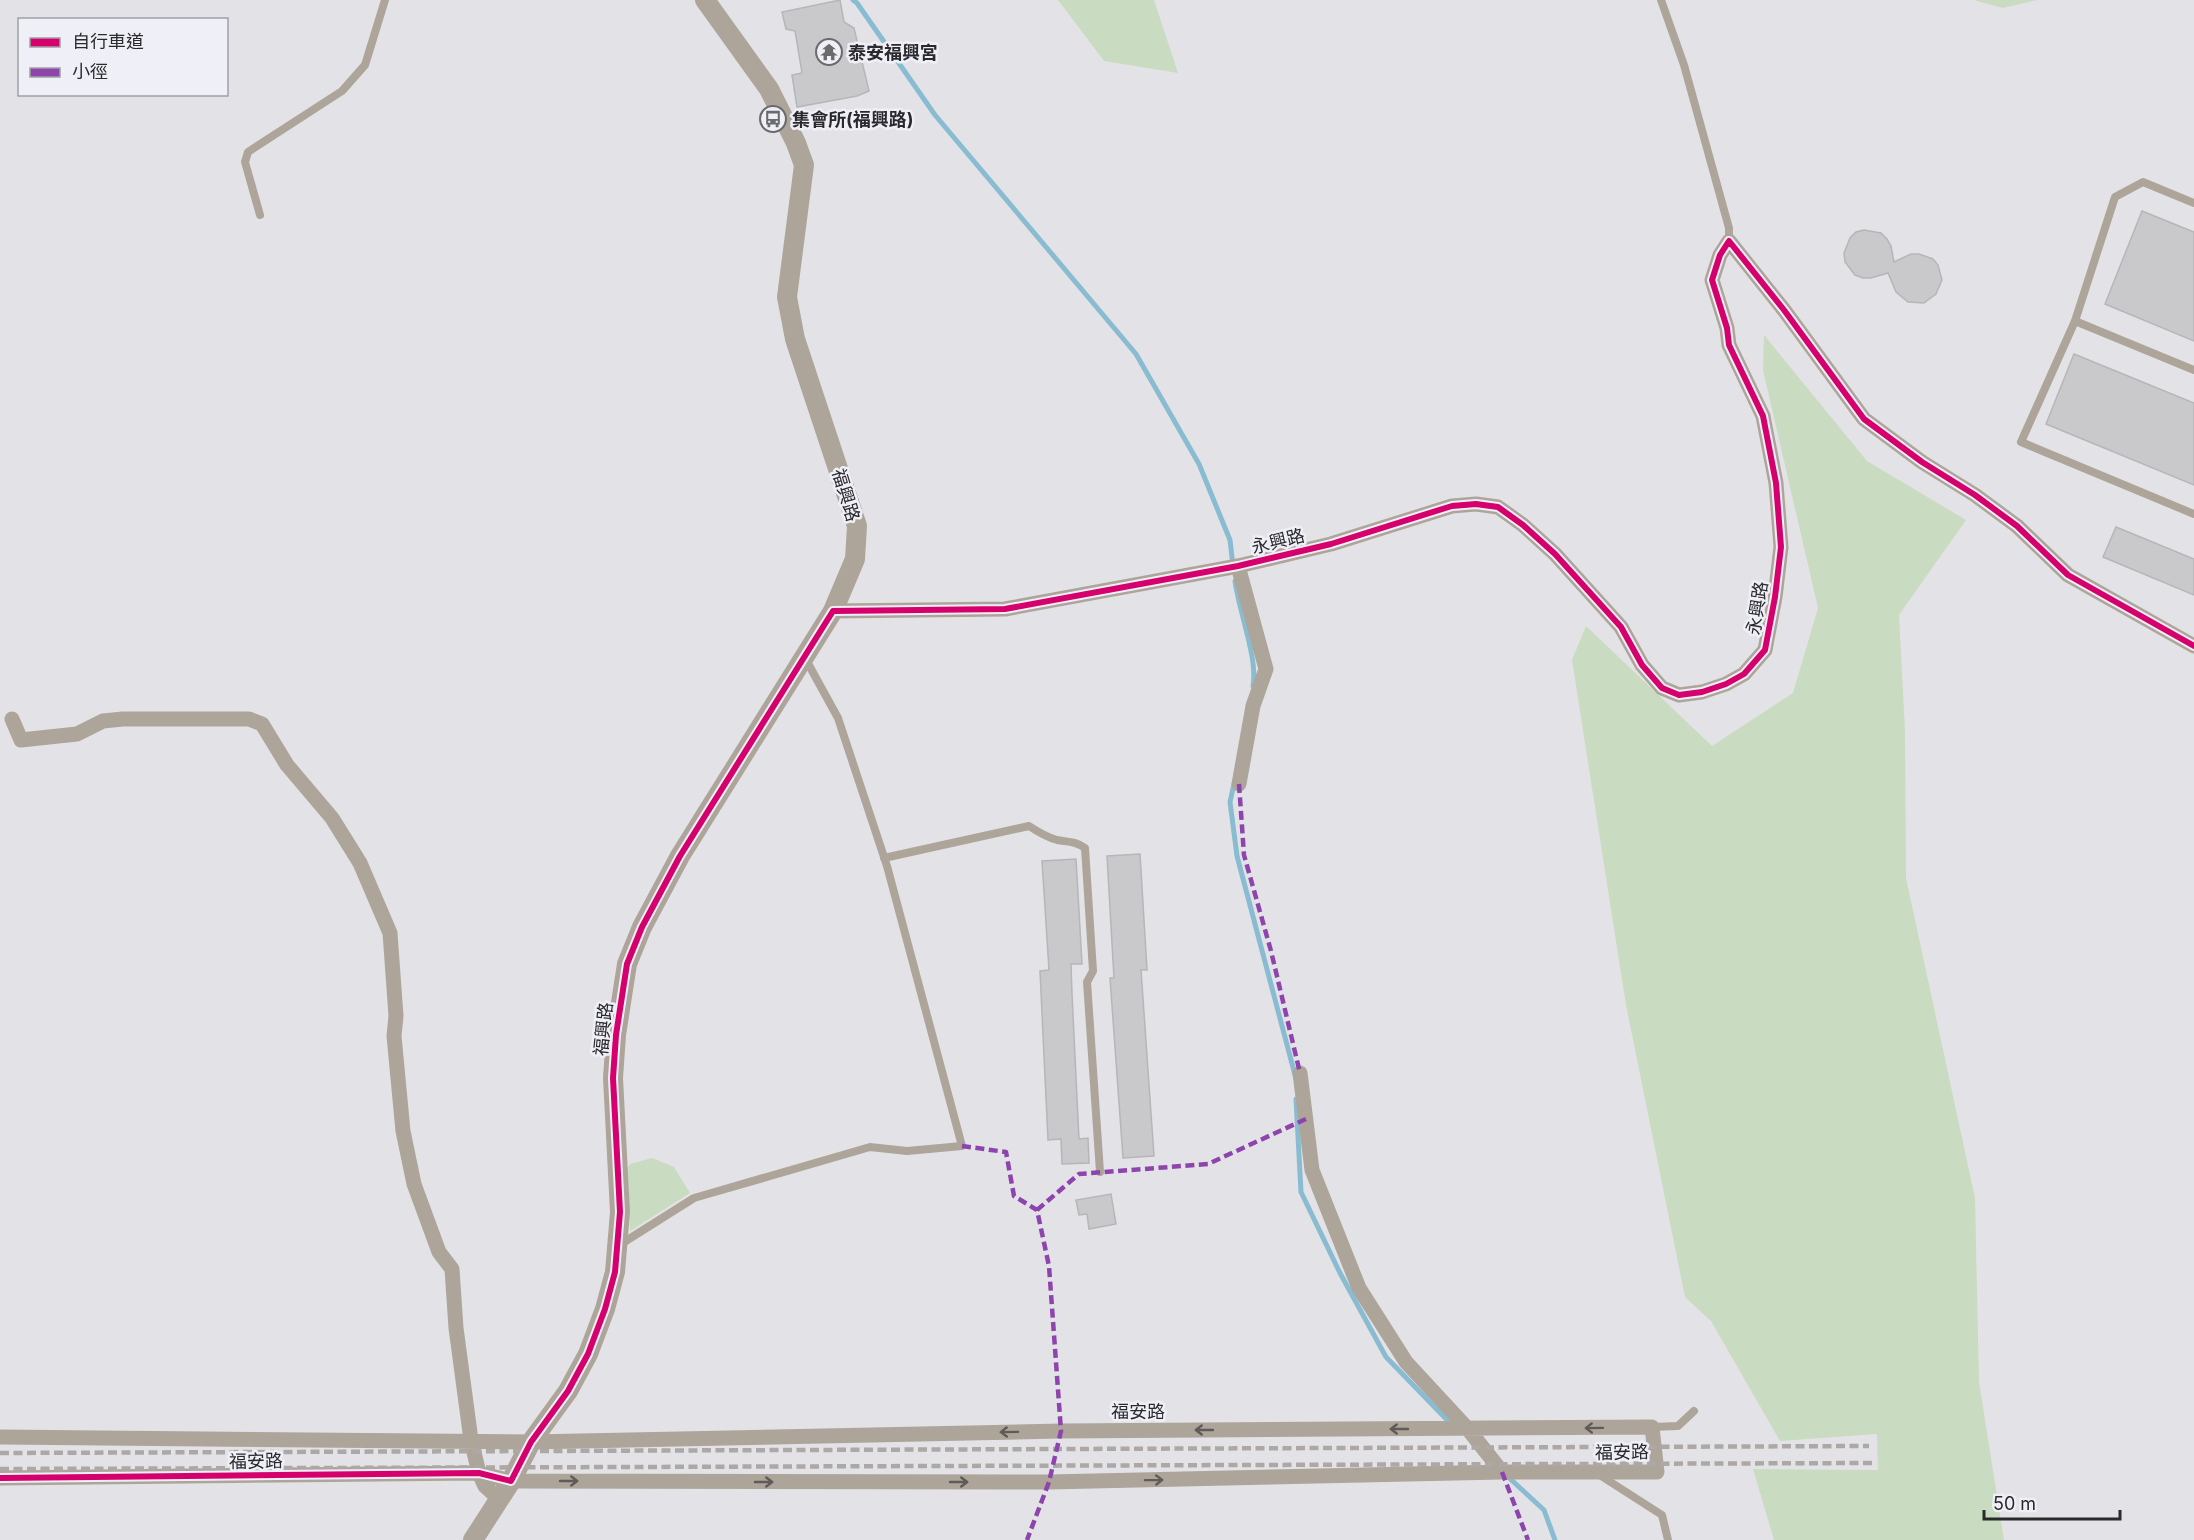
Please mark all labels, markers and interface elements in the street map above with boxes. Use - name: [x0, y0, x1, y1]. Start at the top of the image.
- legend: [18, 18, 228, 96]
- text: 自行車道: [72, 31, 144, 52]
- temple icon: 泰安福興宮: [814, 37, 844, 67]
- place label: 泰安福興宮: [848, 42, 938, 63]
- text: 小徑: [72, 61, 108, 82]
- bus stop icon: 集會所(福興路): [758, 104, 788, 134]
- place label: 集會所(福興路): [792, 109, 914, 130]
- street label: 福興路: [828, 466, 864, 524]
- street label: 永興路: [1249, 524, 1307, 558]
- street label: 永興路: [1742, 580, 1772, 636]
- street label: 福興路: [590, 1001, 616, 1057]
- street label: 福安路: [1111, 1401, 1165, 1422]
- one-way arrow: [1584, 1422, 1604, 1434]
- one-way arrow: [1389, 1423, 1409, 1435]
- one-way arrow: [1194, 1424, 1214, 1436]
- one-way arrow: [999, 1426, 1019, 1438]
- street label: 福安路: [1595, 1441, 1649, 1463]
- street label: 福安路: [229, 1450, 283, 1472]
- one-way arrow: [1144, 1474, 1164, 1486]
- one-way arrow: [559, 1475, 579, 1487]
- one-way arrow: [754, 1476, 774, 1488]
- one-way arrow: [949, 1476, 969, 1488]
- scale bar: [1984, 1483, 2120, 1521]
- text: 50 m: [1993, 1493, 2036, 1514]

